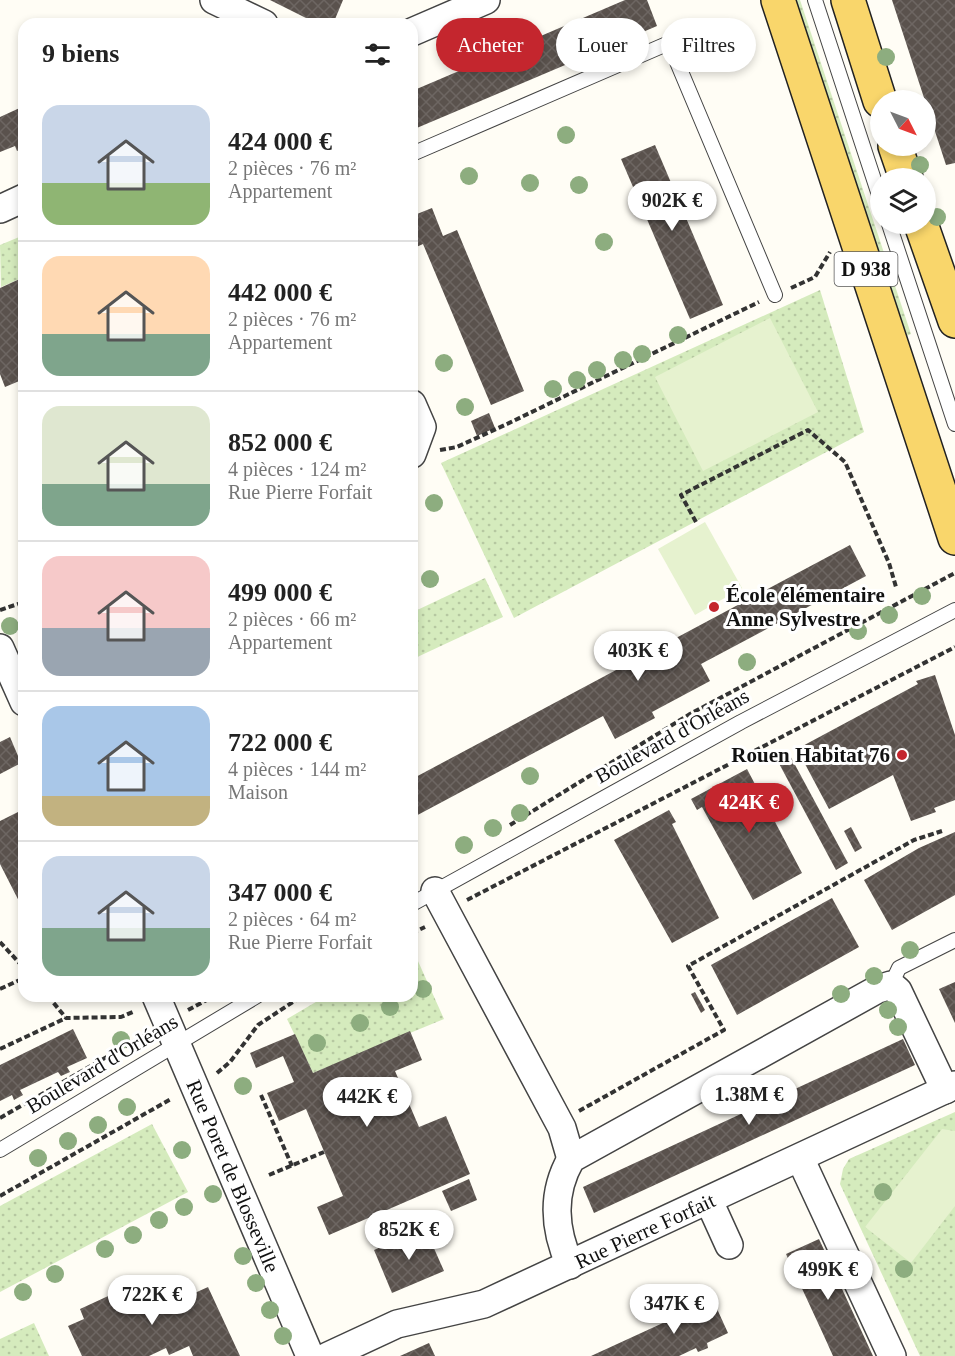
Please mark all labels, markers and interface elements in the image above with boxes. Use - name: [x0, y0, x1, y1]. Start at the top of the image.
- chip: Acheter: [436, 18, 544, 72]
- chip: Louer: [556, 18, 649, 72]
- chip: Filtres: [661, 18, 756, 72]
- icon: filters: [361, 38, 394, 71]
- text: 9 biens: [42, 39, 119, 68]
- north arrow: [870, 90, 936, 156]
- map controls: [870, 90, 936, 234]
- text: 424 000 €: [228, 127, 332, 156]
- icon: home: [90, 129, 162, 201]
- text: 2 pièces · 76 m²: [228, 157, 356, 179]
- button: layers: [870, 168, 936, 234]
- text: Appartement: [228, 180, 332, 202]
- pin: 902K €: [623, 181, 721, 232]
- text: 902K €: [642, 189, 702, 211]
- road number: D 938: [834, 252, 898, 286]
- text: 442 000 €: [228, 278, 332, 307]
- icon: home: [90, 280, 162, 352]
- text: 2 pièces · 76 m²: [228, 308, 356, 330]
- text: Appartement: [228, 331, 332, 353]
- text: 852 000 €: [228, 428, 332, 457]
- icon: home: [90, 430, 162, 502]
- text: 4 pièces · 124 m²: [228, 458, 366, 480]
- text: Rue Pierre Forfait: [228, 481, 372, 503]
- text: 499 000 €: [228, 578, 332, 607]
- icon: home: [90, 580, 162, 652]
- place label: École élémentaire Anne Sylvestre: [726, 583, 885, 631]
- marker: École élémentaire Anne Sylvestre: [707, 600, 721, 614]
- text: 2 pièces · 66 m²: [228, 608, 356, 630]
- text: Appartement: [228, 631, 332, 653]
- pin: 403K €: [589, 631, 687, 682]
- text: 403K €: [608, 639, 668, 661]
- street label: Boulevard d'Orléans: [591, 684, 753, 788]
- text: 722 000 €: [228, 728, 332, 757]
- icon: home: [90, 730, 162, 802]
- place label: Rouen Habitat 76: [731, 743, 890, 767]
- marker: Rouen Habitat 76: [895, 748, 909, 762]
- text: 4 pièces · 144 m²: [228, 758, 366, 780]
- text: Maison: [228, 781, 288, 803]
- pin: 424K €: [700, 783, 798, 834]
- text: 424K €: [719, 791, 779, 813]
- text: 347 000 €: [228, 878, 332, 907]
- icon: home: [90, 880, 162, 952]
- text: 2 pièces · 64 m²: [228, 908, 356, 930]
- text: Rue Pierre Forfait: [228, 931, 372, 953]
- street label: Boulevard d'Orléans: [22, 1009, 182, 1119]
- pin: 1.38M €: [694, 1075, 804, 1126]
- street label: Rue Poret de Blosseville: [182, 1076, 284, 1276]
- pin: 442K €: [318, 1077, 416, 1128]
- text: 1.38M €: [715, 1083, 783, 1105]
- text: 442K €: [337, 1085, 397, 1107]
- street label: Rue Pierre Forfait: [571, 1188, 719, 1274]
- pin: 852K €: [360, 1210, 458, 1261]
- text: 852K €: [379, 1218, 439, 1240]
- pin: 499K €: [779, 1250, 877, 1301]
- text: 499K €: [798, 1258, 858, 1280]
- pin: 722K €: [103, 1275, 201, 1326]
- text: 722K €: [122, 1283, 182, 1305]
- pin: 347K €: [625, 1284, 723, 1335]
- text: 347K €: [644, 1292, 704, 1314]

